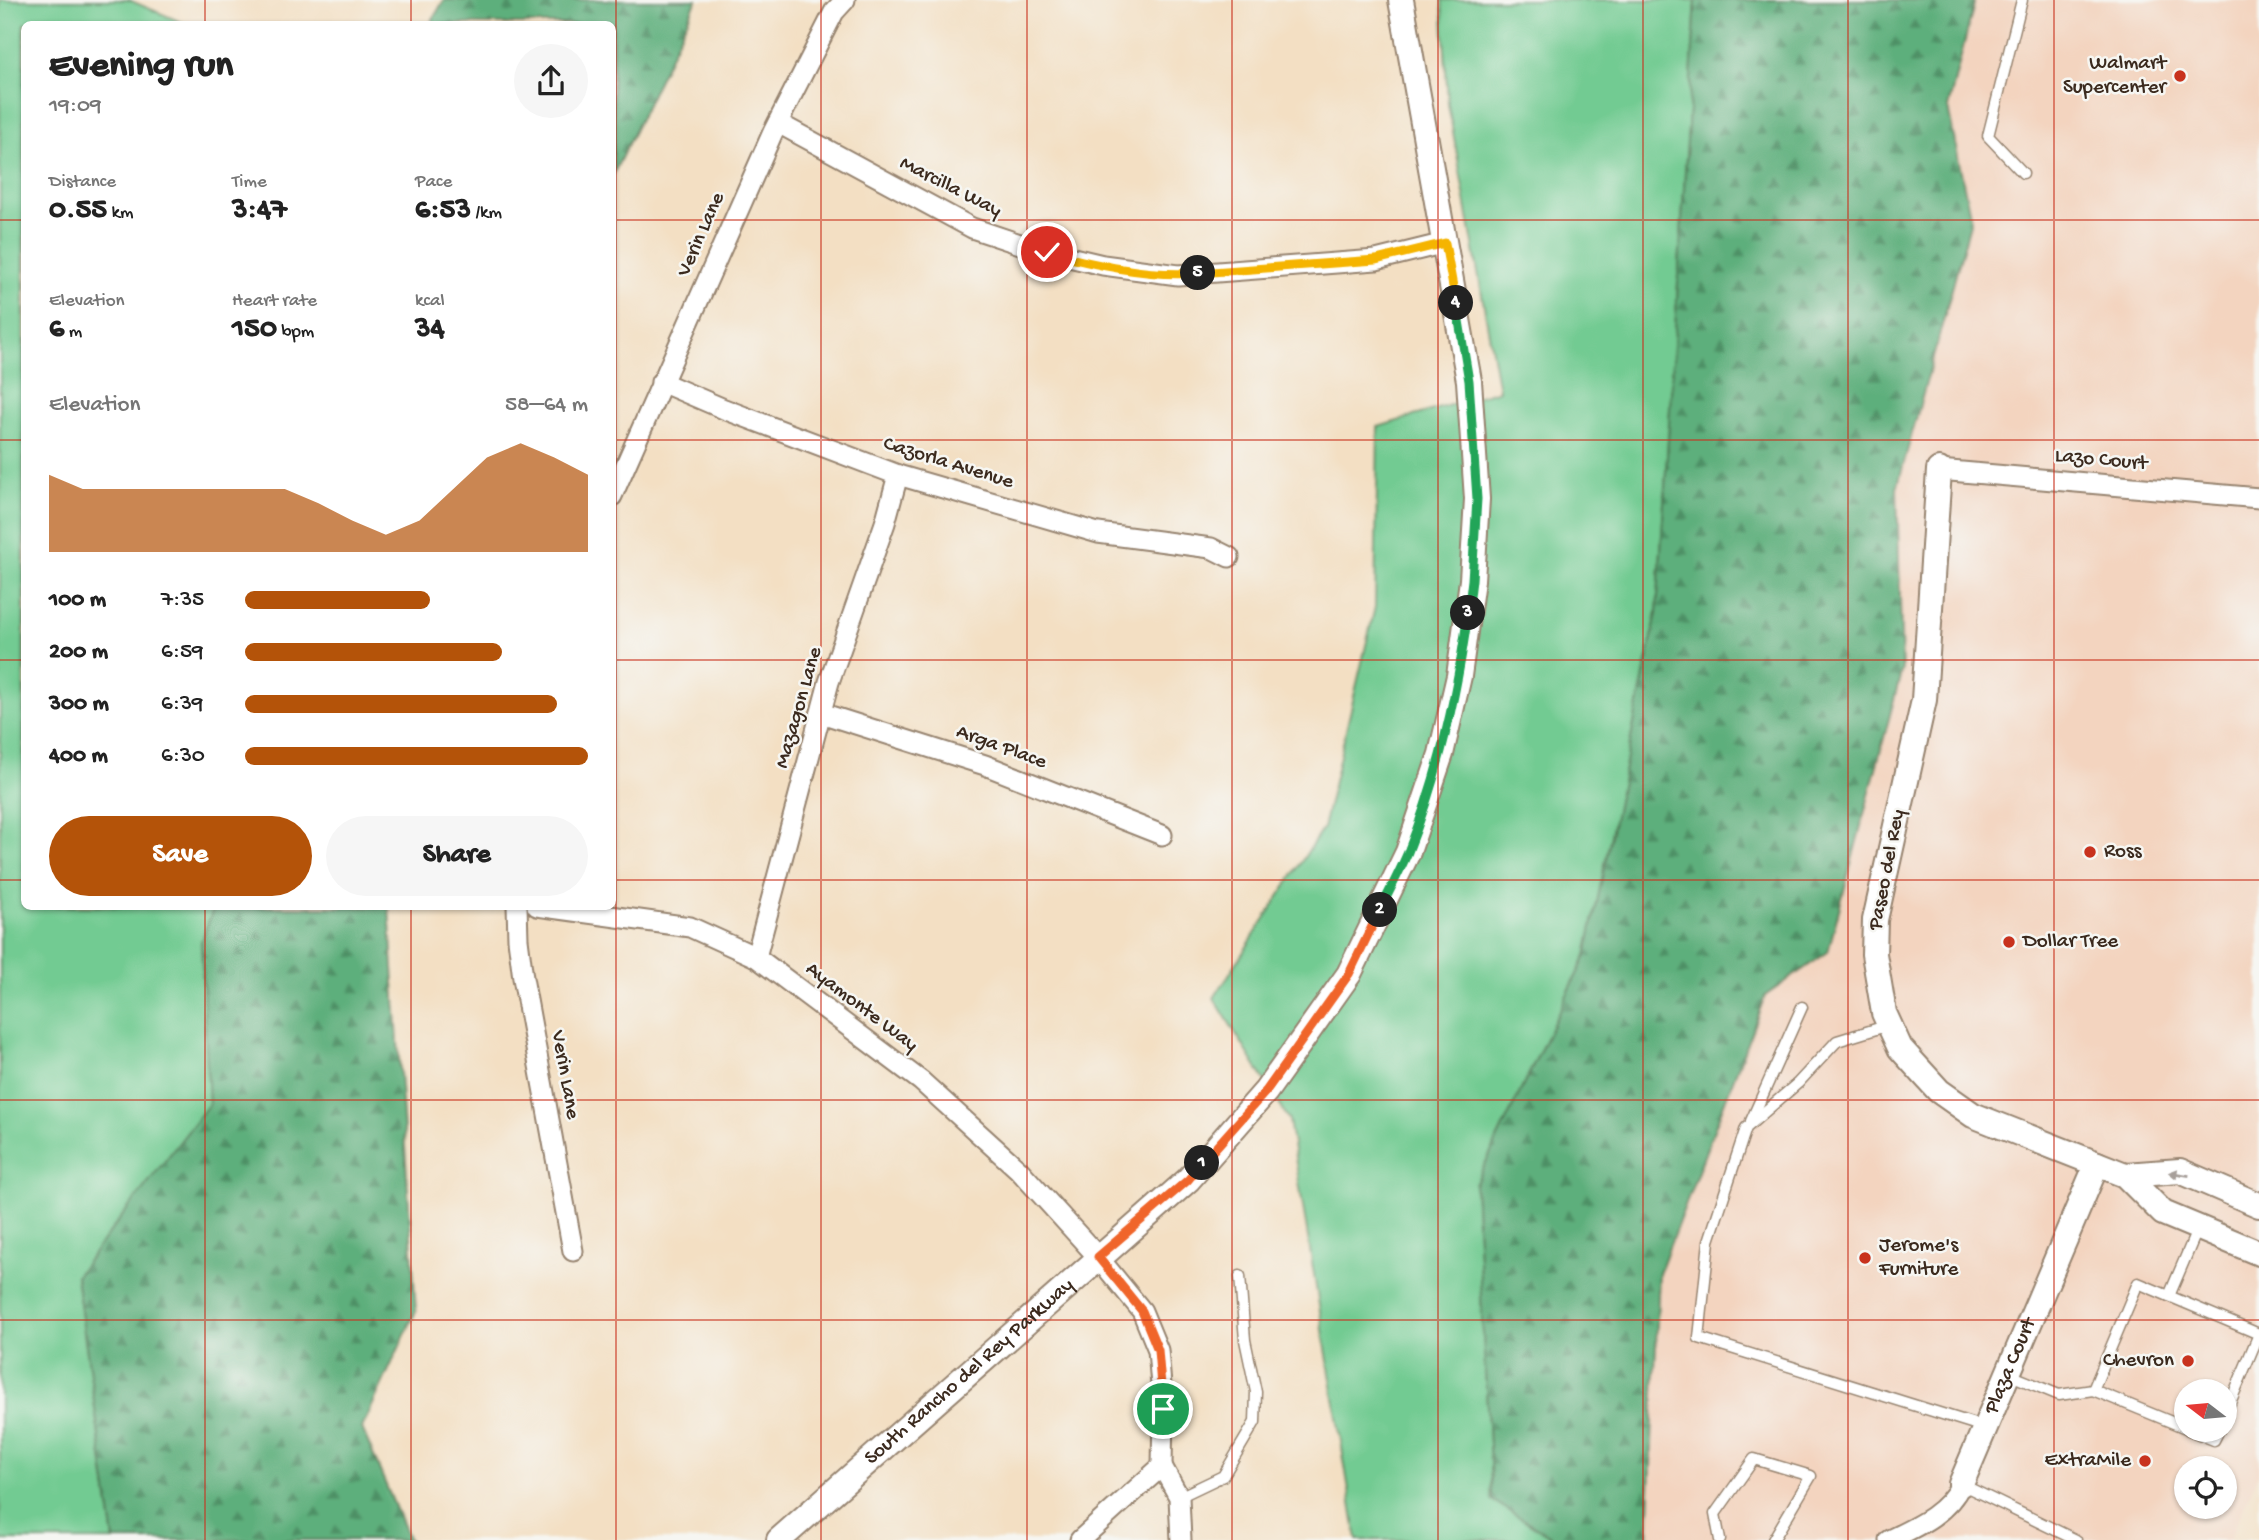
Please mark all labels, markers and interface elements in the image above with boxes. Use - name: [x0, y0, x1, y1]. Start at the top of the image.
- button: share: [514, 44, 588, 118]
- text: Evening run: [49, 45, 233, 89]
- place label: Walmart Supercenter: [2063, 52, 2168, 101]
- marker: Walmart Supercenter: [2172, 68, 2188, 84]
- text: 19:09: [49, 93, 102, 120]
- street label: Marcilla Way: [895, 152, 1005, 224]
- text: Distance: [49, 171, 116, 194]
- text: Time: [232, 171, 267, 194]
- text: Pace: [415, 171, 452, 194]
- street label: Verin Lane: [672, 188, 732, 282]
- text: 0.55: [49, 194, 107, 229]
- text: 3:47: [232, 194, 287, 229]
- text: 6:53: [415, 194, 471, 229]
- text: km: [107, 202, 133, 225]
- text: /km: [471, 202, 502, 225]
- pin: [1017, 222, 1077, 282]
- icon: check: [1028, 233, 1066, 271]
- pin: 5: [1180, 256, 1216, 290]
- text: 5: [1193, 261, 1203, 284]
- pin: 4: [1438, 286, 1474, 320]
- text: Elevation: [49, 290, 125, 313]
- text: Heart rate: [232, 290, 317, 313]
- text: kcal: [415, 290, 445, 313]
- text: 4: [1451, 291, 1460, 314]
- text: 6: [49, 313, 64, 348]
- text: 150: [232, 313, 277, 348]
- text: 34: [415, 313, 445, 348]
- text: m: [64, 321, 82, 344]
- text: bpm: [277, 321, 314, 344]
- text: Elevation: [49, 392, 140, 419]
- text: 58–64 m: [505, 392, 588, 419]
- street label: Cazorla Avenue: [880, 432, 1017, 496]
- street label: Lazo Court: [2054, 445, 2151, 478]
- text: 100 m: [49, 587, 106, 614]
- text: 7:35: [161, 587, 204, 614]
- pin: 3: [1450, 596, 1486, 630]
- text: 3: [1463, 601, 1472, 624]
- text: 200 m: [49, 639, 108, 666]
- text: 6:59: [161, 639, 204, 666]
- street label: Mazagon Lane: [771, 643, 830, 772]
- text: 300 m: [49, 691, 109, 718]
- text: 6:39: [161, 691, 203, 718]
- street label: Arga Place: [952, 720, 1051, 776]
- text: 400 m: [49, 743, 108, 770]
- text: 6:30: [161, 743, 205, 770]
- street label: Paseo del Rey: [1864, 807, 1912, 934]
- button: Save: [49, 816, 312, 896]
- button: Share: [326, 816, 588, 896]
- place label: Ross: [2104, 840, 2143, 865]
- marker: Ross: [2082, 844, 2098, 860]
- pin: 2: [1362, 892, 1398, 928]
- text: 2: [1375, 898, 1384, 921]
- place label: Dollar Tree: [2021, 930, 2119, 955]
- marker: Dollar Tree: [2001, 934, 2017, 950]
- street label: Ayamonte Way: [800, 958, 922, 1058]
- street label: Verin Lane: [544, 1028, 584, 1122]
- pin: 1: [1184, 1146, 1220, 1180]
- text: 1: [1198, 1151, 1205, 1174]
- one-way arrow: [2168, 1168, 2190, 1179]
- place label: Jerome's Furniture: [1878, 1234, 1959, 1283]
- marker: Jerome's Furniture: [1857, 1250, 1873, 1266]
- street label: South Rancho del Rey Parkway: [860, 1273, 1080, 1471]
- street label: Plaza Court: [1979, 1312, 2043, 1419]
- place label: Chevron: [2103, 1349, 2174, 1374]
- marker: Chevron: [2180, 1353, 2196, 1369]
- pin: [1133, 1379, 1193, 1439]
- north arrow: [2174, 1379, 2236, 1442]
- map controls: [2174, 1379, 2237, 1519]
- icon: arrive: [1144, 1390, 1182, 1428]
- place label: ExtraMile: [2045, 1449, 2132, 1474]
- marker: ExtraMile: [2137, 1453, 2153, 1469]
- button: locate: [2174, 1456, 2237, 1519]

